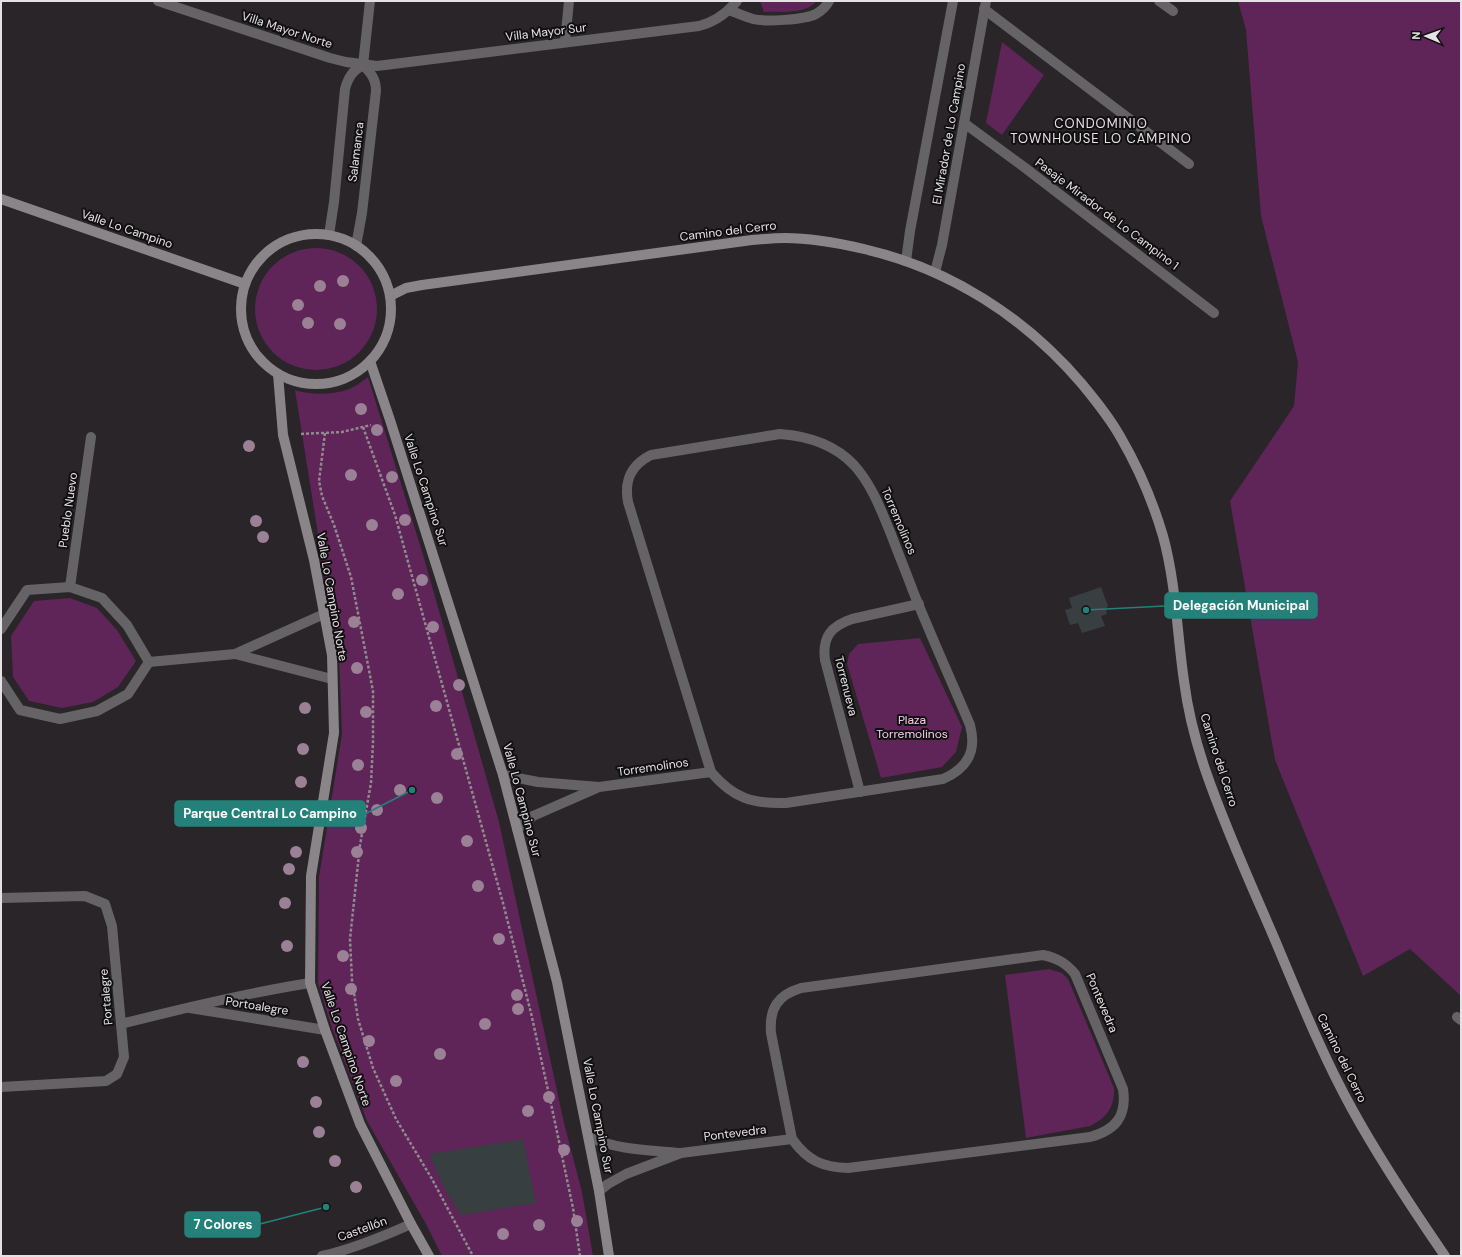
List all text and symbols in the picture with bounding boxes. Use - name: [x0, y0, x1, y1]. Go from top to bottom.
- street label: Villa Mayor Norte: [240, 8, 335, 52]
- north arrow: [1406, 16, 1446, 56]
- street label: Villa Mayor Sur: [505, 19, 588, 45]
- text: N: [1409, 31, 1423, 40]
- street label: El Mirador de Lo Campino: [929, 62, 969, 206]
- district label: CONDOMINIO TOWNHOUSE LO CAMPINO: [1010, 115, 1192, 147]
- street label: Salamanca: [344, 121, 368, 183]
- street label: Pasaje Mirador de Lo Campino 1: [1032, 155, 1182, 273]
- street label: Valle Lo Campino: [79, 206, 175, 252]
- street label: Camino del Cerro: [679, 217, 777, 245]
- street label: Valle Lo Campino Sur: [400, 432, 452, 549]
- street label: Pueblo Nuevo: [55, 471, 81, 549]
- street label: Torremolinos: [878, 485, 920, 557]
- street label: Valle Lo Campino Norte: [313, 531, 351, 663]
- callout: Delegación Municipal: [1165, 593, 1317, 618]
- text: Delegación Municipal: [1173, 597, 1309, 614]
- street label: Torrenueva: [831, 654, 861, 718]
- street label: Camino del Cerro: [1196, 711, 1242, 809]
- park label: Plaza Torremolinos: [876, 712, 948, 742]
- street label: Valle Lo Campino Sur: [499, 741, 545, 859]
- street label: Torremolinos: [616, 754, 690, 780]
- callout: Parque Central Lo Campino: [175, 801, 365, 826]
- text: Parque Central Lo Campino: [183, 805, 357, 822]
- street label: Portalegre: [96, 968, 116, 1026]
- street label: Pontevedra: [1082, 971, 1122, 1035]
- street label: Valle Lo Campino Norte: [317, 980, 375, 1108]
- street label: Portoalegre: [224, 993, 290, 1019]
- street label: Camino del Cerro: [1313, 1011, 1371, 1105]
- street label: Valle Lo Campino Sur: [579, 1057, 617, 1176]
- street label: Pontevedra: [703, 1121, 767, 1145]
- callout: 7 Colores: [185, 1212, 260, 1237]
- street label: Castellón: [335, 1213, 389, 1245]
- text: 7 Colores: [194, 1216, 253, 1233]

